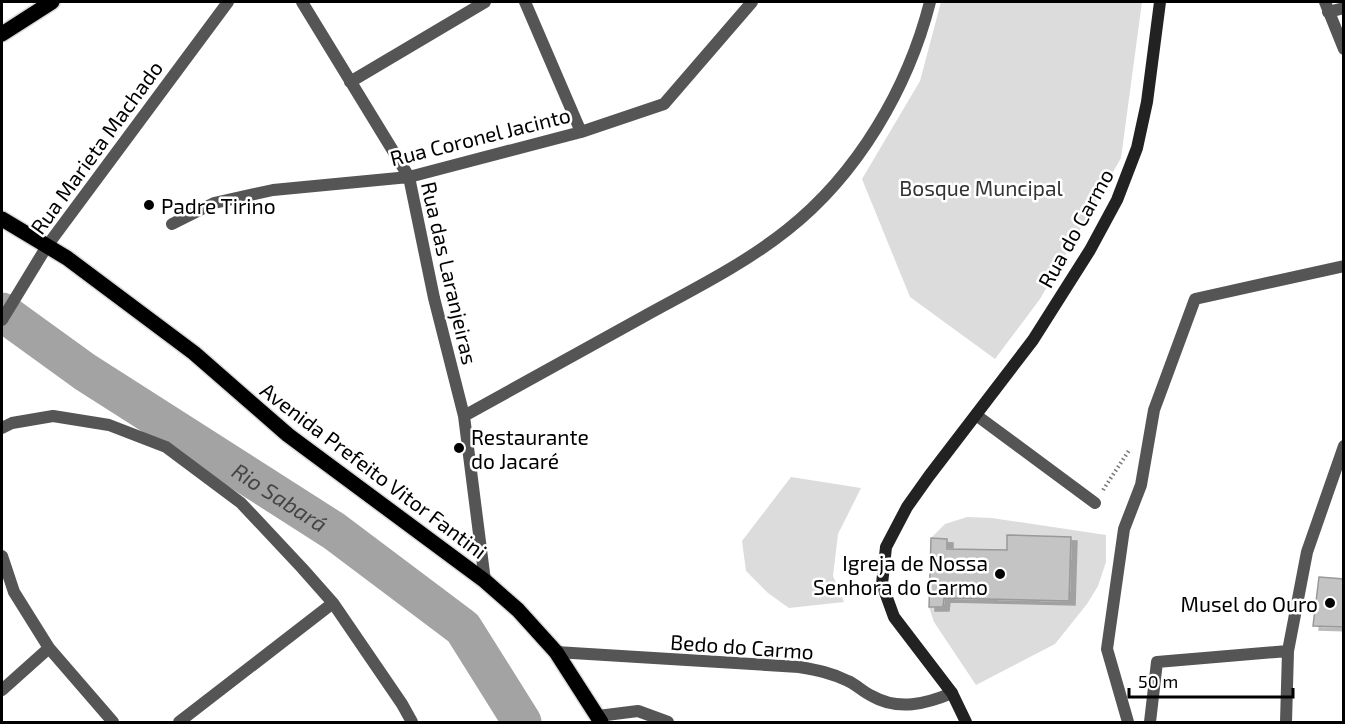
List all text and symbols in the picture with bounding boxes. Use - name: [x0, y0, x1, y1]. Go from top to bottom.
- street label: Rua Marieta Machado: [25, 55, 167, 239]
- street label: Rua Coronel Jacinto: [387, 102, 573, 170]
- street label: Rua do Carmo: [1032, 164, 1118, 292]
- park label: Bosque Muncipal: [899, 175, 1064, 200]
- street label: Rua das Laranjeiras: [416, 179, 483, 367]
- place label: Padre Tirino: [161, 193, 276, 218]
- marker: Padre Tirino: [142, 198, 156, 212]
- street label: Avenida Prefeito Vitor Fantini: [256, 377, 492, 563]
- place label: Restaurante do Jacaré: [471, 424, 589, 473]
- marker: Restaurante do Jacaré: [452, 441, 466, 455]
- water label: Rio Sabará: [228, 457, 333, 537]
- place label: Igreja de Nossa Senhora do Carmo: [813, 550, 988, 599]
- marker: Igreja de Nossa Senhora do Carmo: [993, 567, 1007, 581]
- place label: Musel do Ouro: [1181, 591, 1318, 616]
- marker: Musel do Ouro: [1323, 596, 1337, 610]
- street label: Bedo do Carmo: [669, 629, 815, 663]
- scale bar: [1129, 661, 1292, 699]
- text: 50 m: [1138, 670, 1178, 692]

